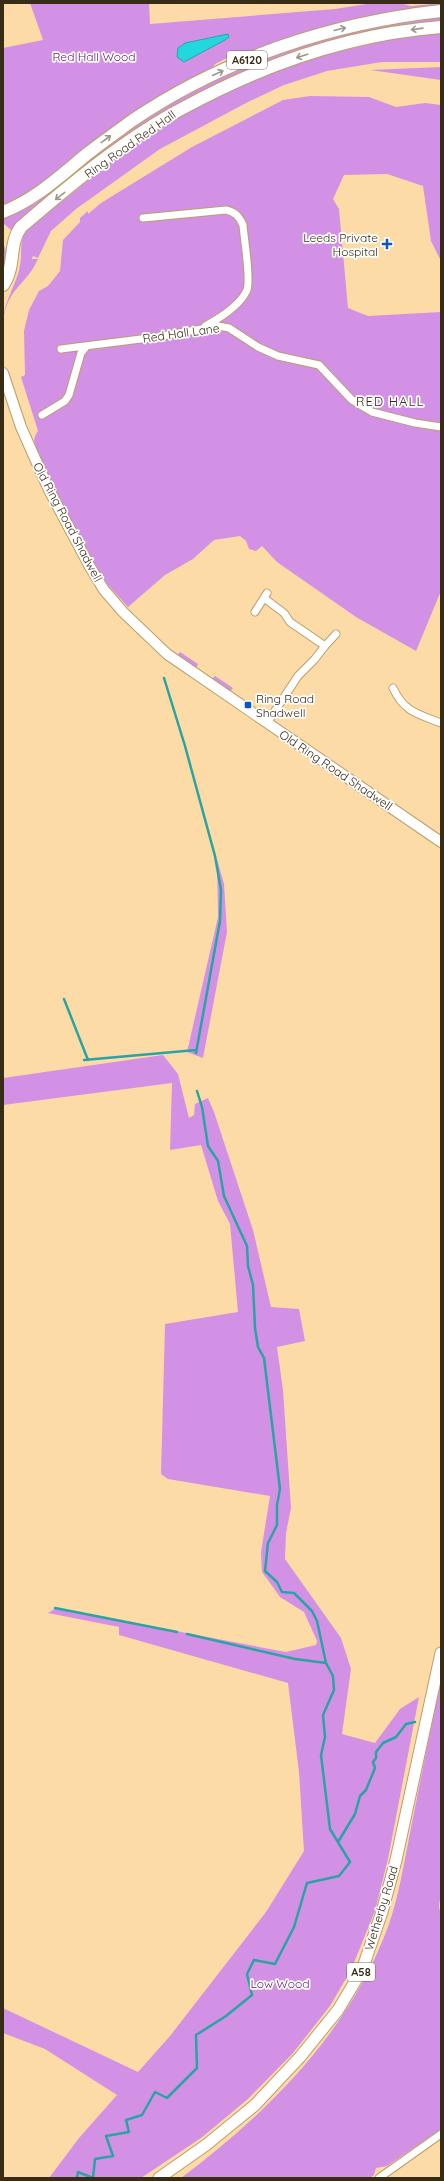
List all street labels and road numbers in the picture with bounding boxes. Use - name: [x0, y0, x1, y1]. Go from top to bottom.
- road number: A6120: [227, 51, 267, 69]
- street label: Ring Road Red Hall: [81, 107, 179, 181]
- street label: Red Hall Lane: [142, 320, 221, 346]
- street label: Old Ring Road Shadwell: [30, 460, 106, 584]
- street label: Old Ring Road Shadwell: [277, 727, 395, 813]
- street label: Wetherby Road: [361, 1864, 401, 1952]
- road number: A58: [347, 1963, 375, 1981]

